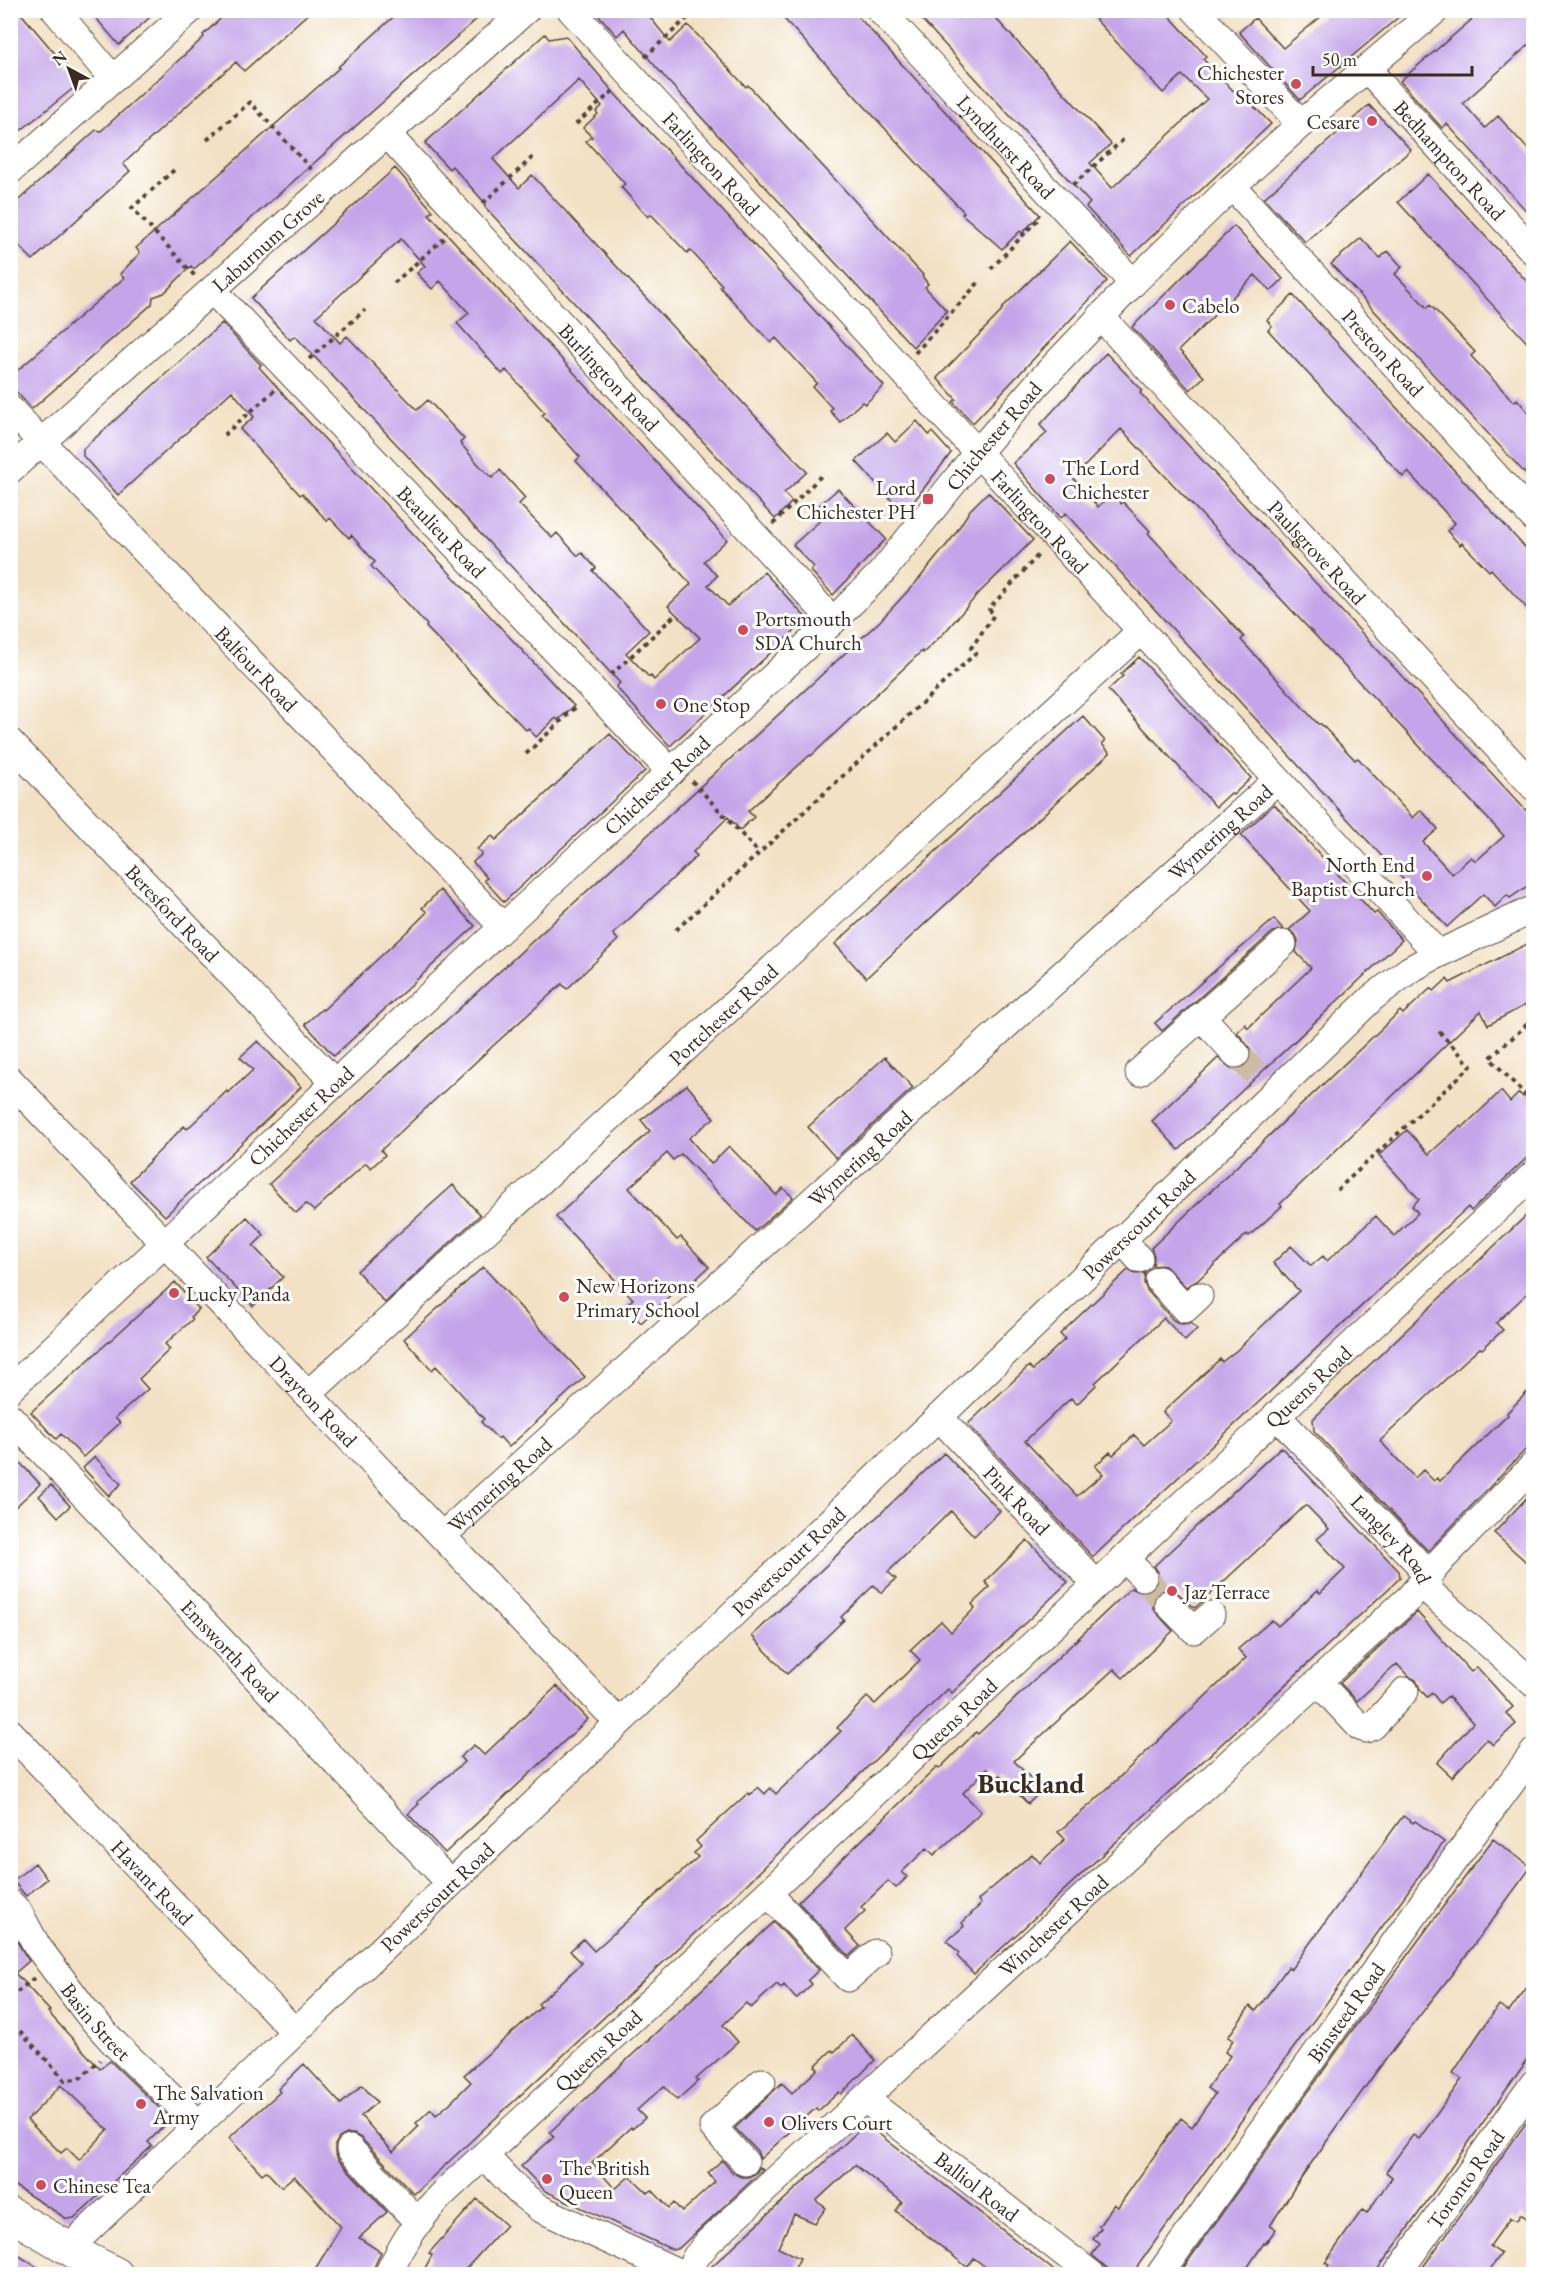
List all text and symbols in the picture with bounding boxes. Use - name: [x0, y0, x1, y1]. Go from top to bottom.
- north arrow: [39, 39, 99, 99]
- scale bar: [1313, 39, 1472, 77]
- text: N: [48, 46, 71, 70]
- text: 50 m: [1322, 48, 1357, 71]
- place label: Chichester Stores: [1197, 59, 1284, 110]
- marker: Chichester Stores: [1289, 77, 1303, 91]
- street label: Lyndhurst Road: [951, 89, 1062, 205]
- street label: Bedhampton Road: [1388, 94, 1512, 226]
- street label: Farlington Road: [657, 105, 767, 221]
- place label: Cesare: [1307, 108, 1360, 135]
- marker: Cesare: [1365, 114, 1379, 128]
- street label: Laburnum Grove: [206, 183, 329, 298]
- place label: Cabelo: [1182, 292, 1240, 319]
- marker: Cabelo: [1163, 298, 1177, 312]
- street label: Preston Road: [1336, 303, 1431, 402]
- street label: Burlington Road: [553, 317, 666, 437]
- street label: Chichester Road: [939, 375, 1047, 496]
- place label: The Lord Chichester: [1062, 454, 1149, 505]
- street label: Farlington Road: [986, 463, 1095, 579]
- marker: The Lord Chichester: [1043, 472, 1057, 486]
- place label: Lord Chichester PH: [796, 474, 916, 525]
- street label: Beaulieu Road: [392, 480, 493, 584]
- marker: Lord Chichester PH: [921, 492, 935, 506]
- street label: Paulsgrove Road: [1262, 494, 1373, 610]
- place label: Portsmouth SDA Church: [755, 605, 862, 656]
- street label: Balfour Road: [210, 620, 304, 717]
- marker: Portsmouth SDA Church: [736, 623, 750, 637]
- place label: One Stop: [673, 691, 750, 718]
- marker: One Stop: [654, 697, 668, 711]
- street label: Chichester Road: [598, 729, 716, 841]
- street label: Wymering Road: [1162, 777, 1278, 886]
- place label: North End Baptist Church: [1291, 851, 1415, 902]
- street label: Beresford Road: [120, 858, 226, 968]
- marker: North End Baptist Church: [1420, 869, 1434, 883]
- street label: Portchester Road: [663, 957, 784, 1071]
- street label: Chichester Road: [242, 1059, 359, 1172]
- street label: Wymering Road: [802, 1103, 918, 1212]
- street label: Powerscourt Road: [1076, 1163, 1201, 1285]
- place label: New Horizons Primary School: [576, 1272, 700, 1323]
- place label: Lucky Panda: [186, 1280, 291, 1307]
- marker: Lucky Panda: [167, 1286, 181, 1300]
- marker: New Horizons Primary School: [557, 1290, 571, 1304]
- street label: Queens Road: [1259, 1339, 1357, 1434]
- street label: Drayton Road: [264, 1349, 364, 1453]
- street label: Wymering Road: [442, 1430, 557, 1538]
- street label: Pink Road: [978, 1460, 1057, 1541]
- street label: Langley Road: [1345, 1488, 1439, 1588]
- street label: Powerscourt Road: [725, 1500, 851, 1622]
- place label: Jaz Terrace: [1182, 1578, 1270, 1605]
- marker: Jaz Terrace: [1165, 1584, 1179, 1598]
- street label: Emsworth Road: [175, 1593, 286, 1708]
- street label: Queens Road: [904, 1671, 1003, 1767]
- district label: Buckland: [977, 1766, 1085, 1801]
- street label: Havant Road: [106, 1834, 200, 1931]
- street label: Powerscourt Road: [374, 1836, 500, 1958]
- street label: Winchester Road: [993, 1868, 1114, 1982]
- street label: Binsteed Road: [1301, 1956, 1391, 2068]
- street label: Basin Street: [55, 1977, 137, 2066]
- street label: Queens Road: [549, 2003, 647, 2098]
- place label: The Salvation Army: [152, 2079, 264, 2130]
- marker: The Salvation Army: [134, 2097, 148, 2111]
- place label: Olivers Court: [781, 2109, 892, 2136]
- marker: Olivers Court: [762, 2115, 776, 2129]
- street label: Toronto Road: [1420, 2124, 1510, 2234]
- street label: Balliol Road: [930, 2145, 1025, 2227]
- place label: The British Queen: [559, 2154, 650, 2206]
- place label: Chinese Tea: [53, 2172, 151, 2199]
- marker: The British Queen: [540, 2172, 554, 2186]
- marker: Chinese Tea: [34, 2178, 48, 2192]

